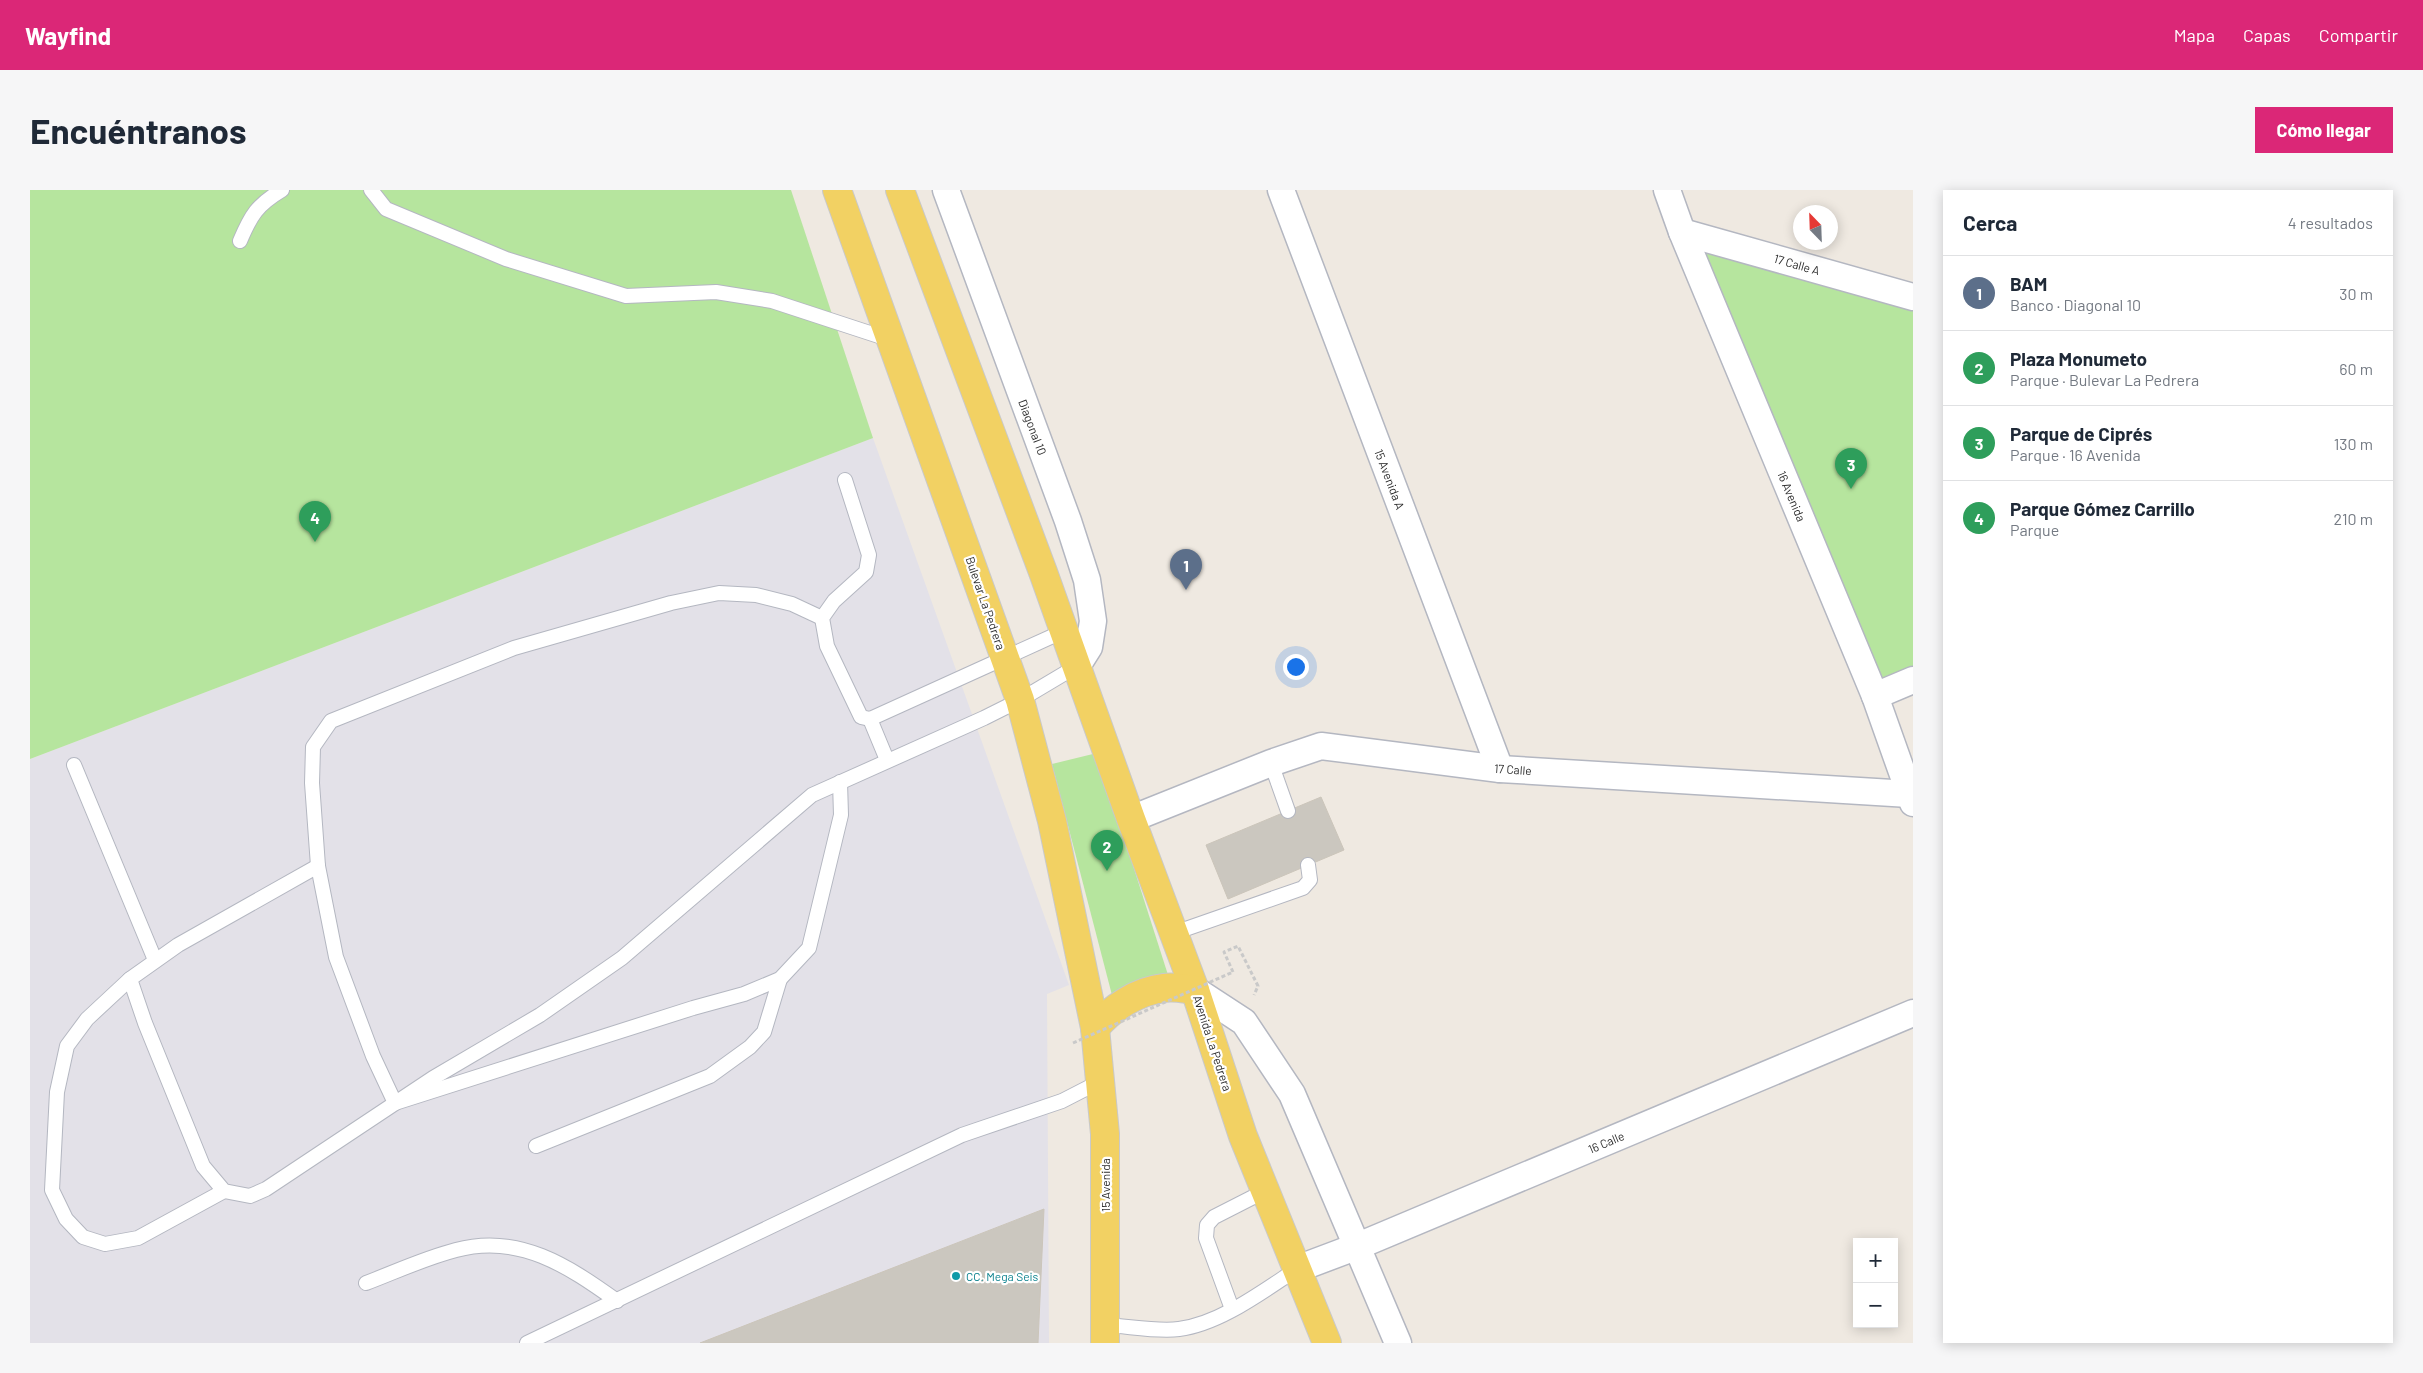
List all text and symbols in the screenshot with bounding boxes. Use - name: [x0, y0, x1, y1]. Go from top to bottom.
- text: Wayfind: [25, 21, 111, 50]
- text: Mapa: [2174, 24, 2215, 46]
- text: Capas: [2243, 24, 2291, 46]
- text: Compartir: [2319, 24, 2398, 46]
- button: Cómo llegar: [2255, 107, 2393, 153]
- text: Encuéntranos: [30, 109, 247, 151]
- north arrow: [1793, 205, 1838, 250]
- text: Cerca: [1963, 210, 2017, 235]
- text: 4 resultados: [2288, 213, 2373, 232]
- street label: 17 Calle A: [1772, 251, 1822, 277]
- text: BAM: [2010, 272, 2047, 295]
- text: 1: [1976, 284, 1982, 303]
- text: 30 m: [2339, 284, 2373, 303]
- text: Banco · Diagonal 10: [2010, 295, 2141, 314]
- text: Plaza Monumeto: [2010, 347, 2147, 370]
- text: 2: [1975, 359, 1983, 378]
- text: 60 m: [2339, 359, 2373, 378]
- text: Parque · Bulevar La Pedrera: [2010, 370, 2199, 389]
- street label: Diagonal 10: [1016, 397, 1050, 457]
- text: Parque de Ciprés: [2010, 422, 2152, 445]
- text: 3: [1975, 434, 1983, 453]
- text: 130 m: [2334, 434, 2373, 453]
- text: Parque · 16 Avenida: [2010, 445, 2141, 464]
- street label: 15 Avenida A: [1372, 447, 1408, 511]
- pin: 3: [1835, 448, 1867, 489]
- street label: 16 Avenida: [1775, 468, 1809, 524]
- text: Parque Gómez Carrillo: [2010, 497, 2195, 520]
- pin: 4: [299, 501, 331, 542]
- text: 4: [1974, 509, 1984, 528]
- text: 210 m: [2334, 509, 2373, 528]
- text: Parque: [2010, 520, 2059, 539]
- pin: 1: [1170, 549, 1202, 590]
- street label: Bulevar La Pedrera: [963, 555, 1009, 651]
- your location: [1283, 654, 1309, 680]
- street label: 17 Calle: [1494, 761, 1532, 777]
- pin: 2: [1091, 830, 1123, 871]
- street label: Avenida La Pedrera: [1191, 993, 1235, 1093]
- street label: 16 Calle: [1586, 1128, 1626, 1156]
- street label: 15 Avenida: [1098, 1158, 1112, 1212]
- map controls: [1853, 1238, 1898, 1328]
- button: +: [1853, 1238, 1898, 1283]
- place label: CC. Mega Seis: [966, 1269, 1039, 1283]
- marker: CC. Mega Seis: [950, 1270, 962, 1282]
- button: −: [1853, 1283, 1898, 1328]

